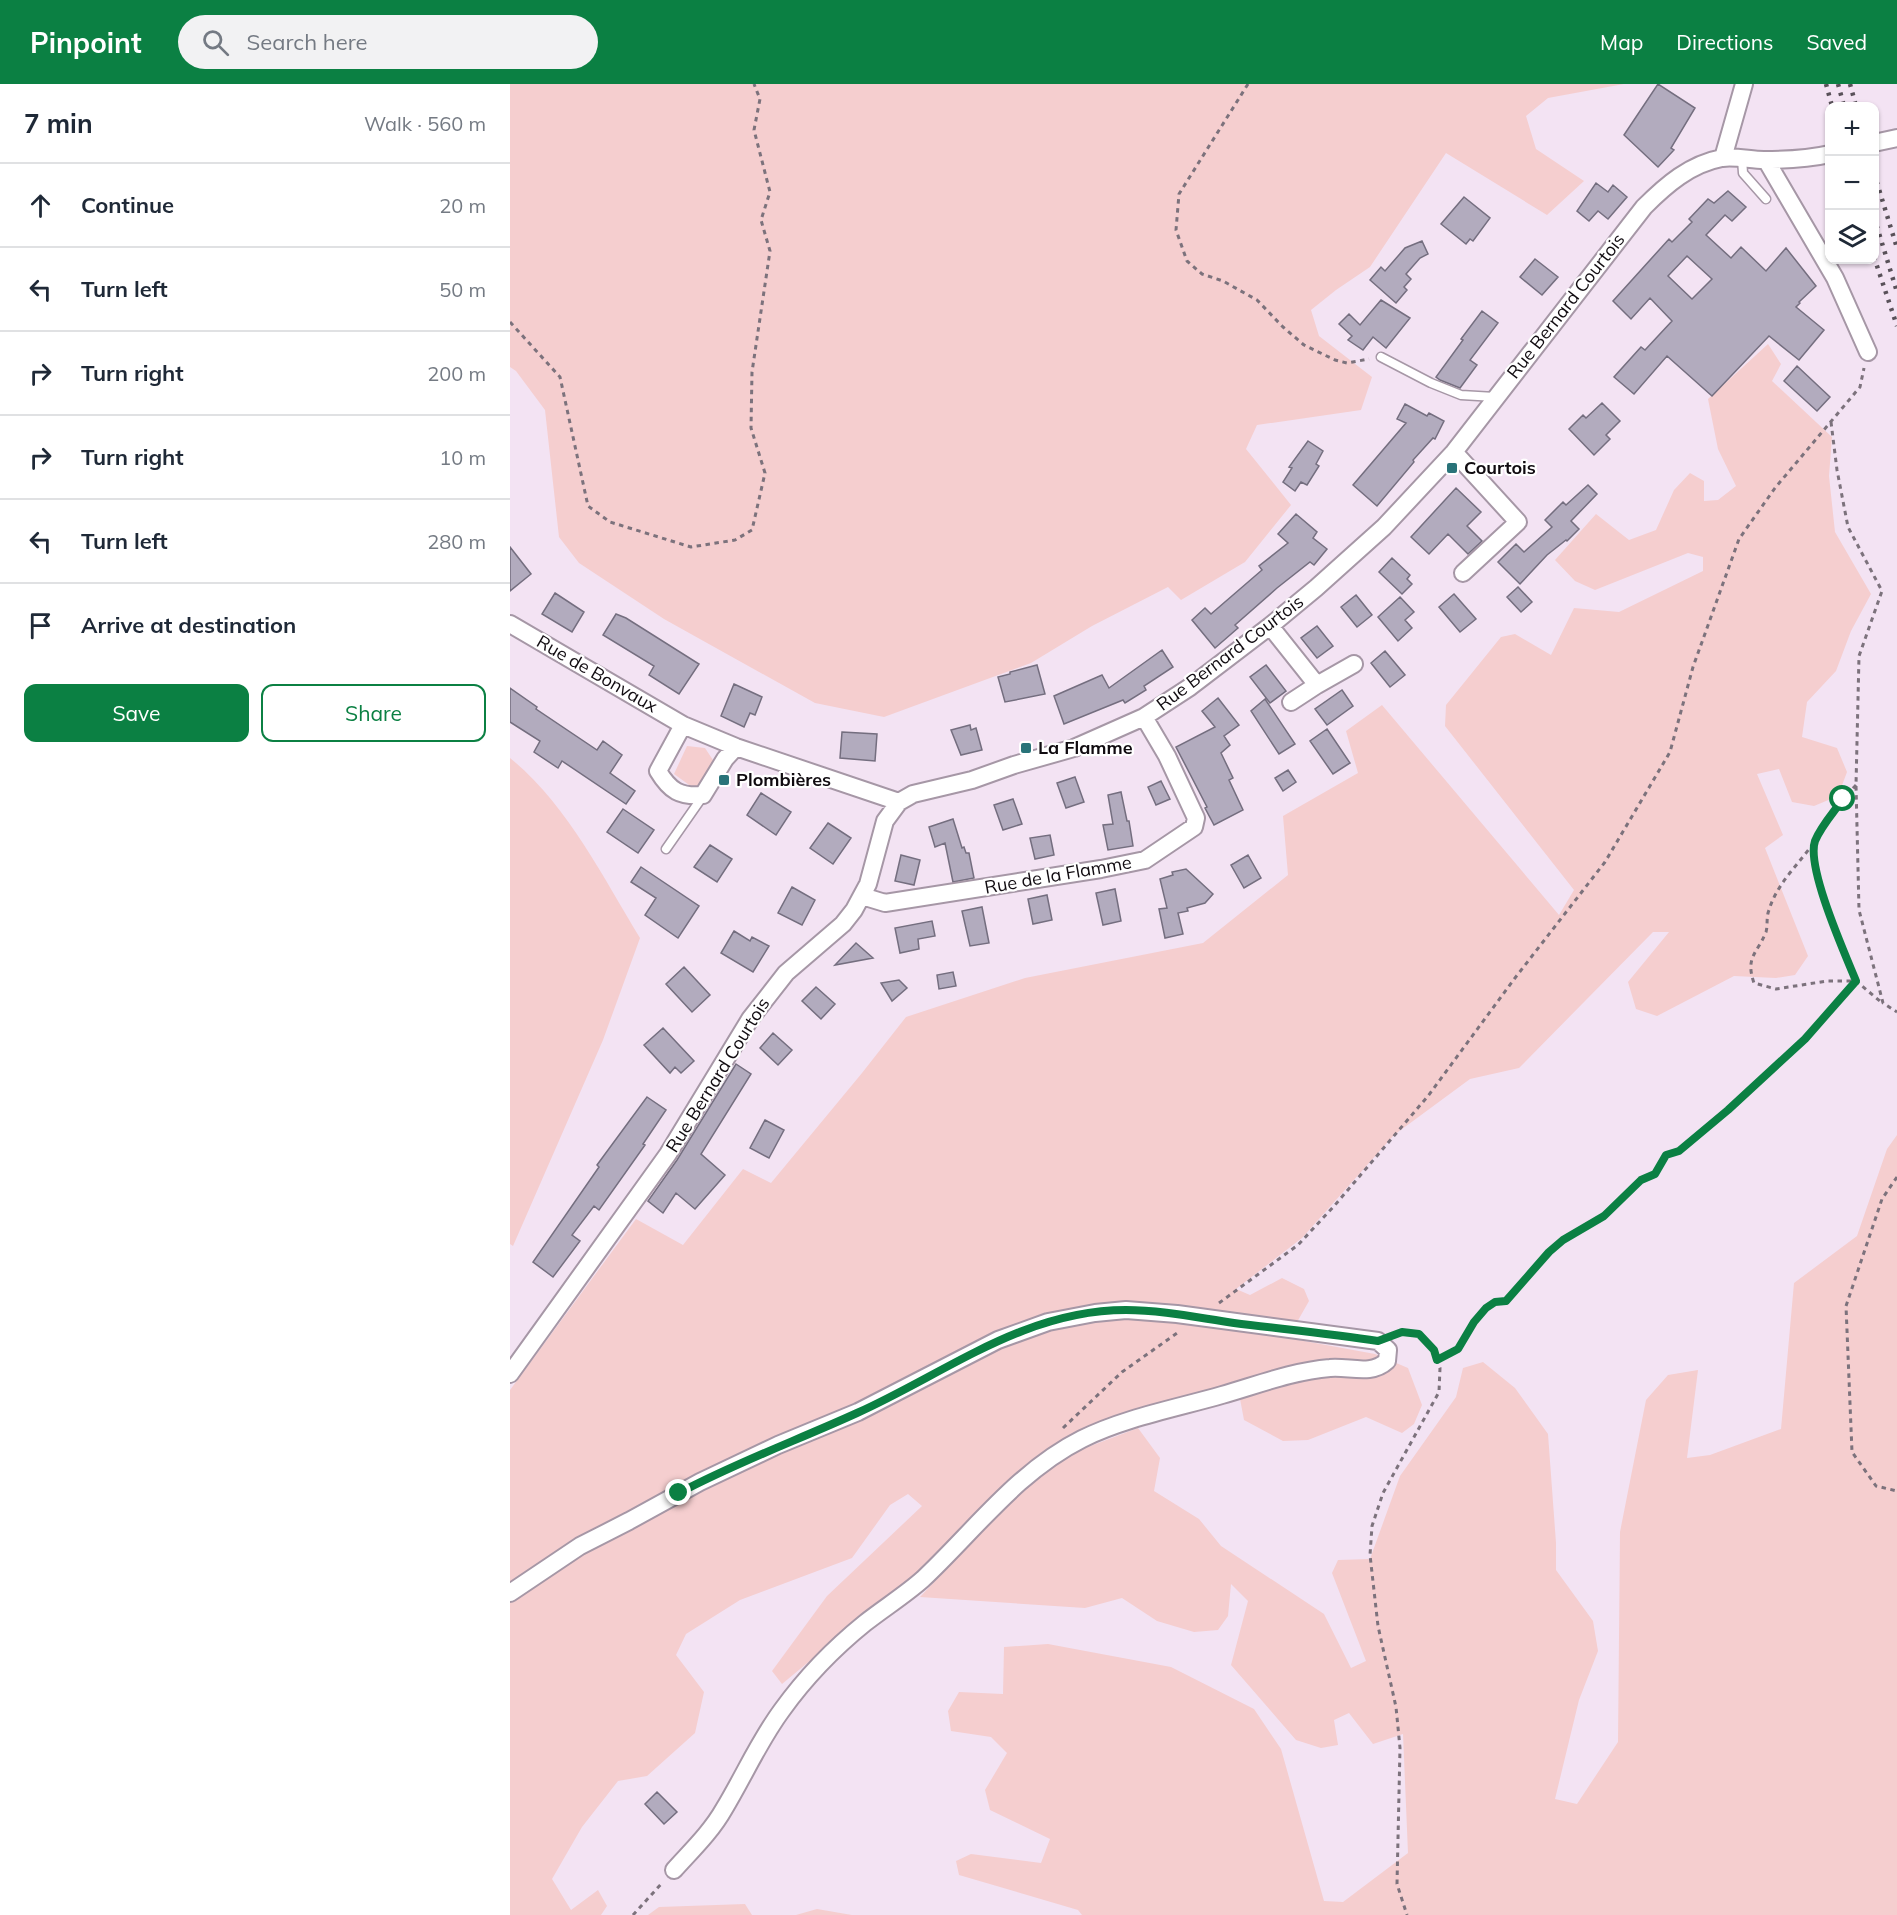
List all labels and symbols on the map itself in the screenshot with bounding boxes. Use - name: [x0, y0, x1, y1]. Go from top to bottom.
- street label: Rue Bernard Courtois: [1502, 228, 1630, 383]
- place label: Courtois: [1464, 456, 1536, 479]
- marker: Courtois: [1445, 461, 1459, 475]
- street label: Rue Bernard Courtois: [1152, 590, 1308, 715]
- street label: Rue de Bonvaux: [533, 630, 662, 718]
- place label: La Flamme: [1038, 736, 1133, 759]
- marker: La Flamme: [1019, 741, 1033, 755]
- place label: Plombières: [736, 768, 831, 791]
- marker: Plombières: [717, 773, 731, 787]
- route start: [1829, 785, 1855, 811]
- street label: Rue de la Flamme: [983, 850, 1133, 899]
- street label: Rue Bernard Courtois: [661, 993, 775, 1156]
- route end: [665, 1479, 691, 1505]

